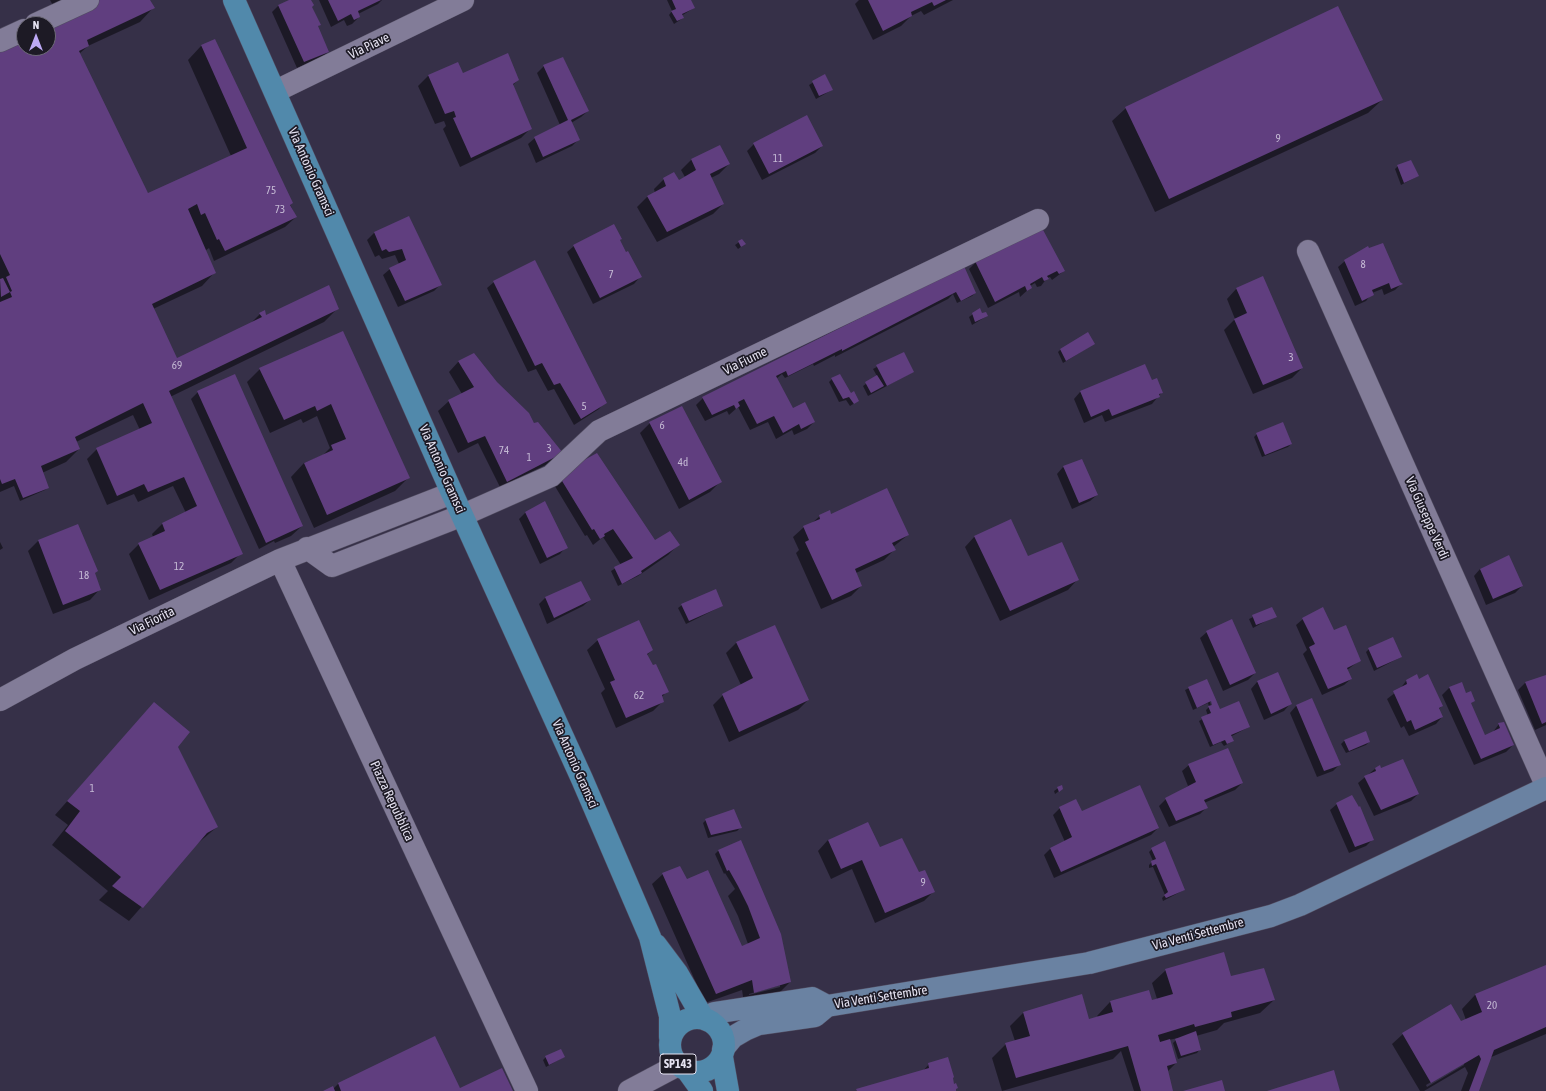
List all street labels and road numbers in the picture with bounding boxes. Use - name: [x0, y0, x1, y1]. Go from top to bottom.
- street label: Via Piave: [346, 29, 392, 63]
- street label: Via Antonio Gramsci: [285, 125, 337, 219]
- street label: Via Fiume: [720, 344, 770, 378]
- street label: Via Antonio Gramsci: [416, 422, 468, 516]
- street label: Via Giuseppe Verdi: [1402, 474, 1452, 562]
- street label: Via Fiorita: [127, 603, 177, 639]
- street label: Via Antonio Gramsci: [549, 717, 601, 811]
- street label: Piazza Repubblica: [367, 758, 417, 844]
- street label: Via Venti Settembre: [1151, 914, 1245, 954]
- street label: Via Venti Settembre: [833, 982, 929, 1012]
- road number: SP143: [660, 1054, 696, 1074]

